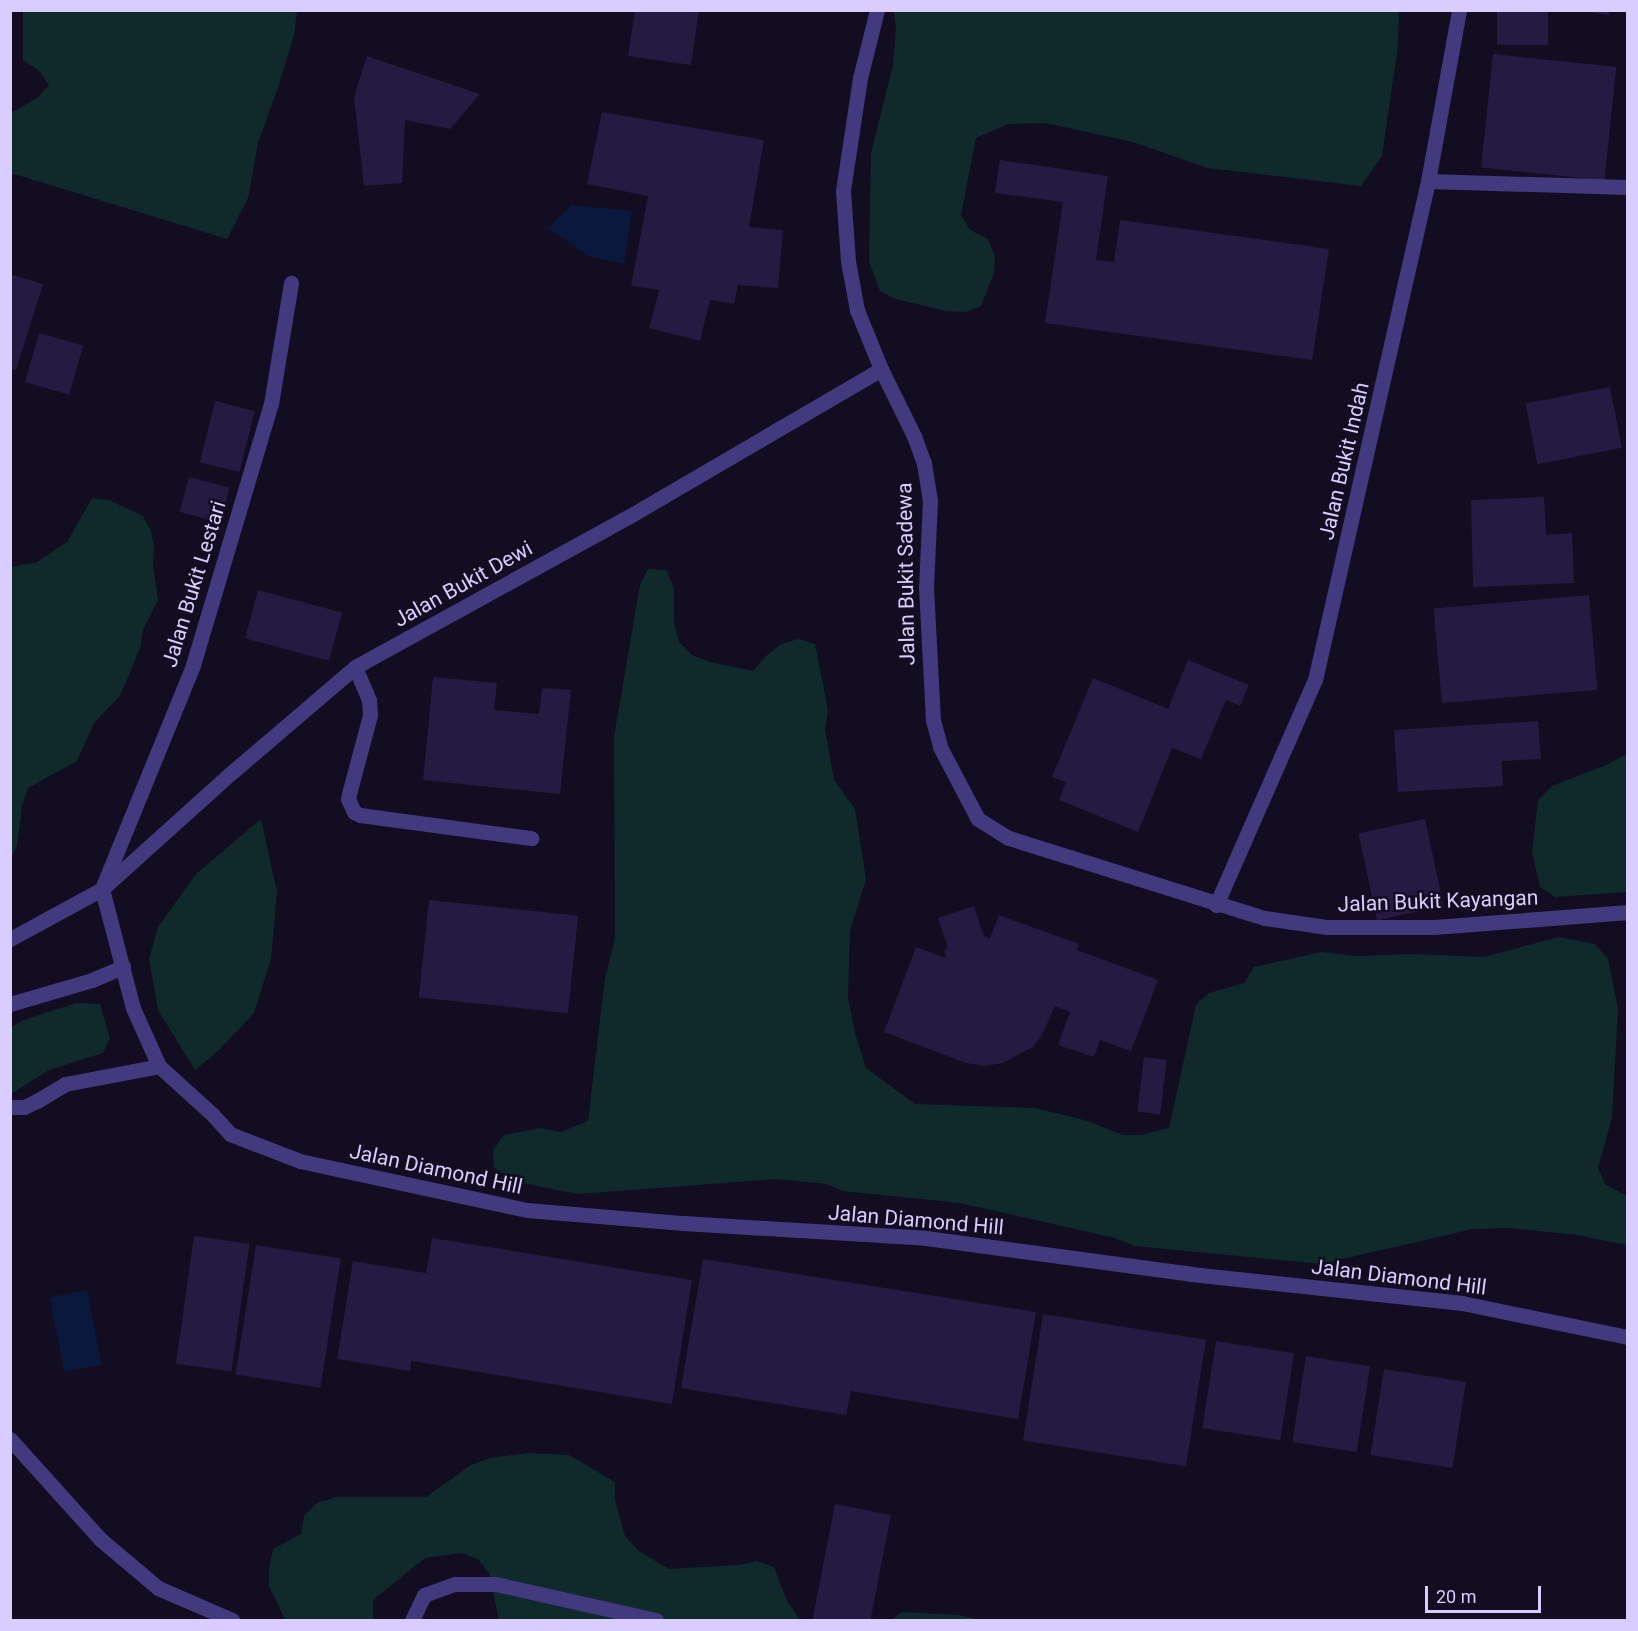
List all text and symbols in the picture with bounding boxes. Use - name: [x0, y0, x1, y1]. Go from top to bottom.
- street label: Jalan Bukit Indah: [1314, 380, 1374, 542]
- street label: Jalan Bukit Sadewa: [892, 482, 920, 666]
- street label: Jalan Bukit Lestari: [157, 498, 231, 670]
- street label: Jalan Bukit Dewi: [389, 535, 537, 633]
- street label: Jalan Bukit Kayangan: [1337, 885, 1539, 917]
- street label: Jalan Diamond Hill: [347, 1138, 525, 1200]
- street label: Jalan Diamond Hill: [827, 1200, 1005, 1240]
- street label: Jalan Diamond Hill: [1310, 1254, 1488, 1300]
- scale bar: [1428, 1574, 1544, 1612]
- text: 20 m: [1436, 1586, 1476, 1607]

